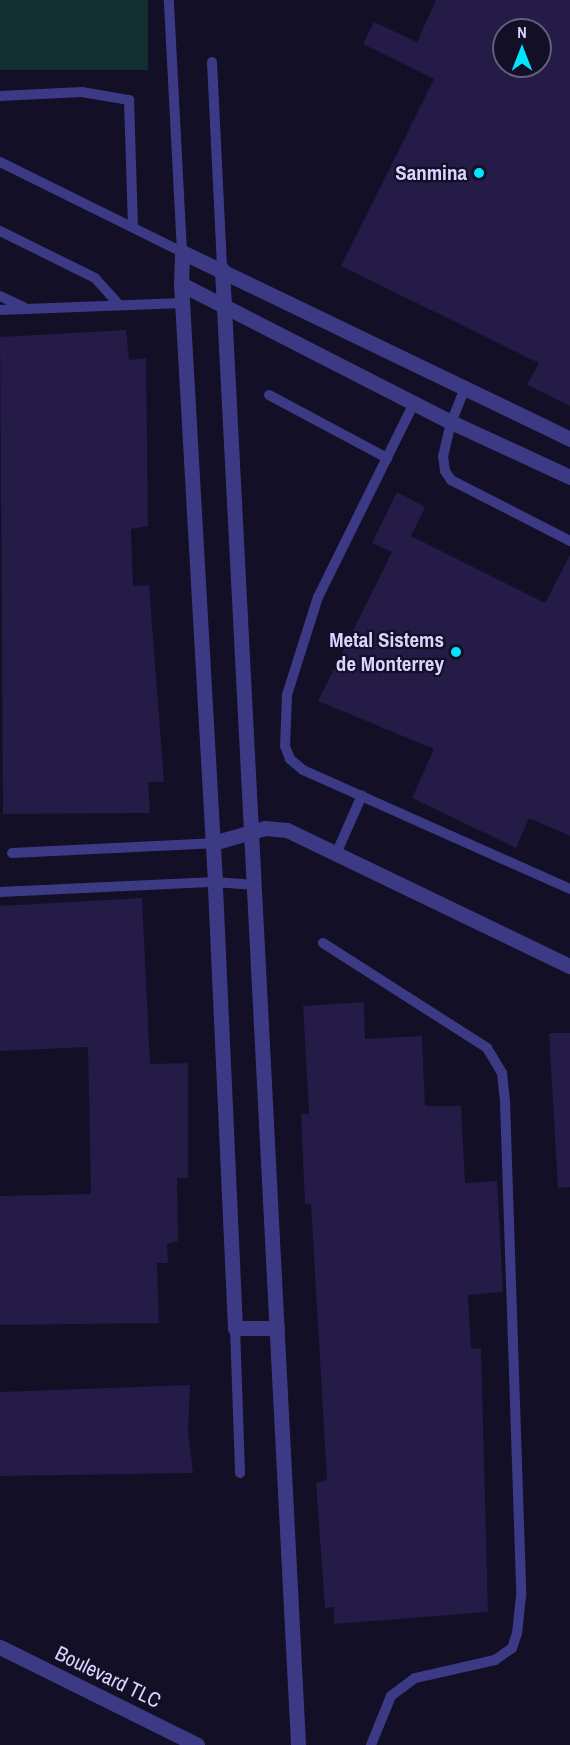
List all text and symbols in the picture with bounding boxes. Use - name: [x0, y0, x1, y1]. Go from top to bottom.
- north arrow: [492, 18, 552, 78]
- text: N: [517, 21, 527, 43]
- place label: Sanmina: [395, 160, 467, 186]
- marker: Sanmina: [472, 166, 486, 180]
- place label: Metal Sistems de Monterrey: [329, 627, 444, 677]
- marker: Metal Sistems de Monterrey: [449, 645, 463, 659]
- street label: Boulevard TLC: [51, 1641, 165, 1713]

